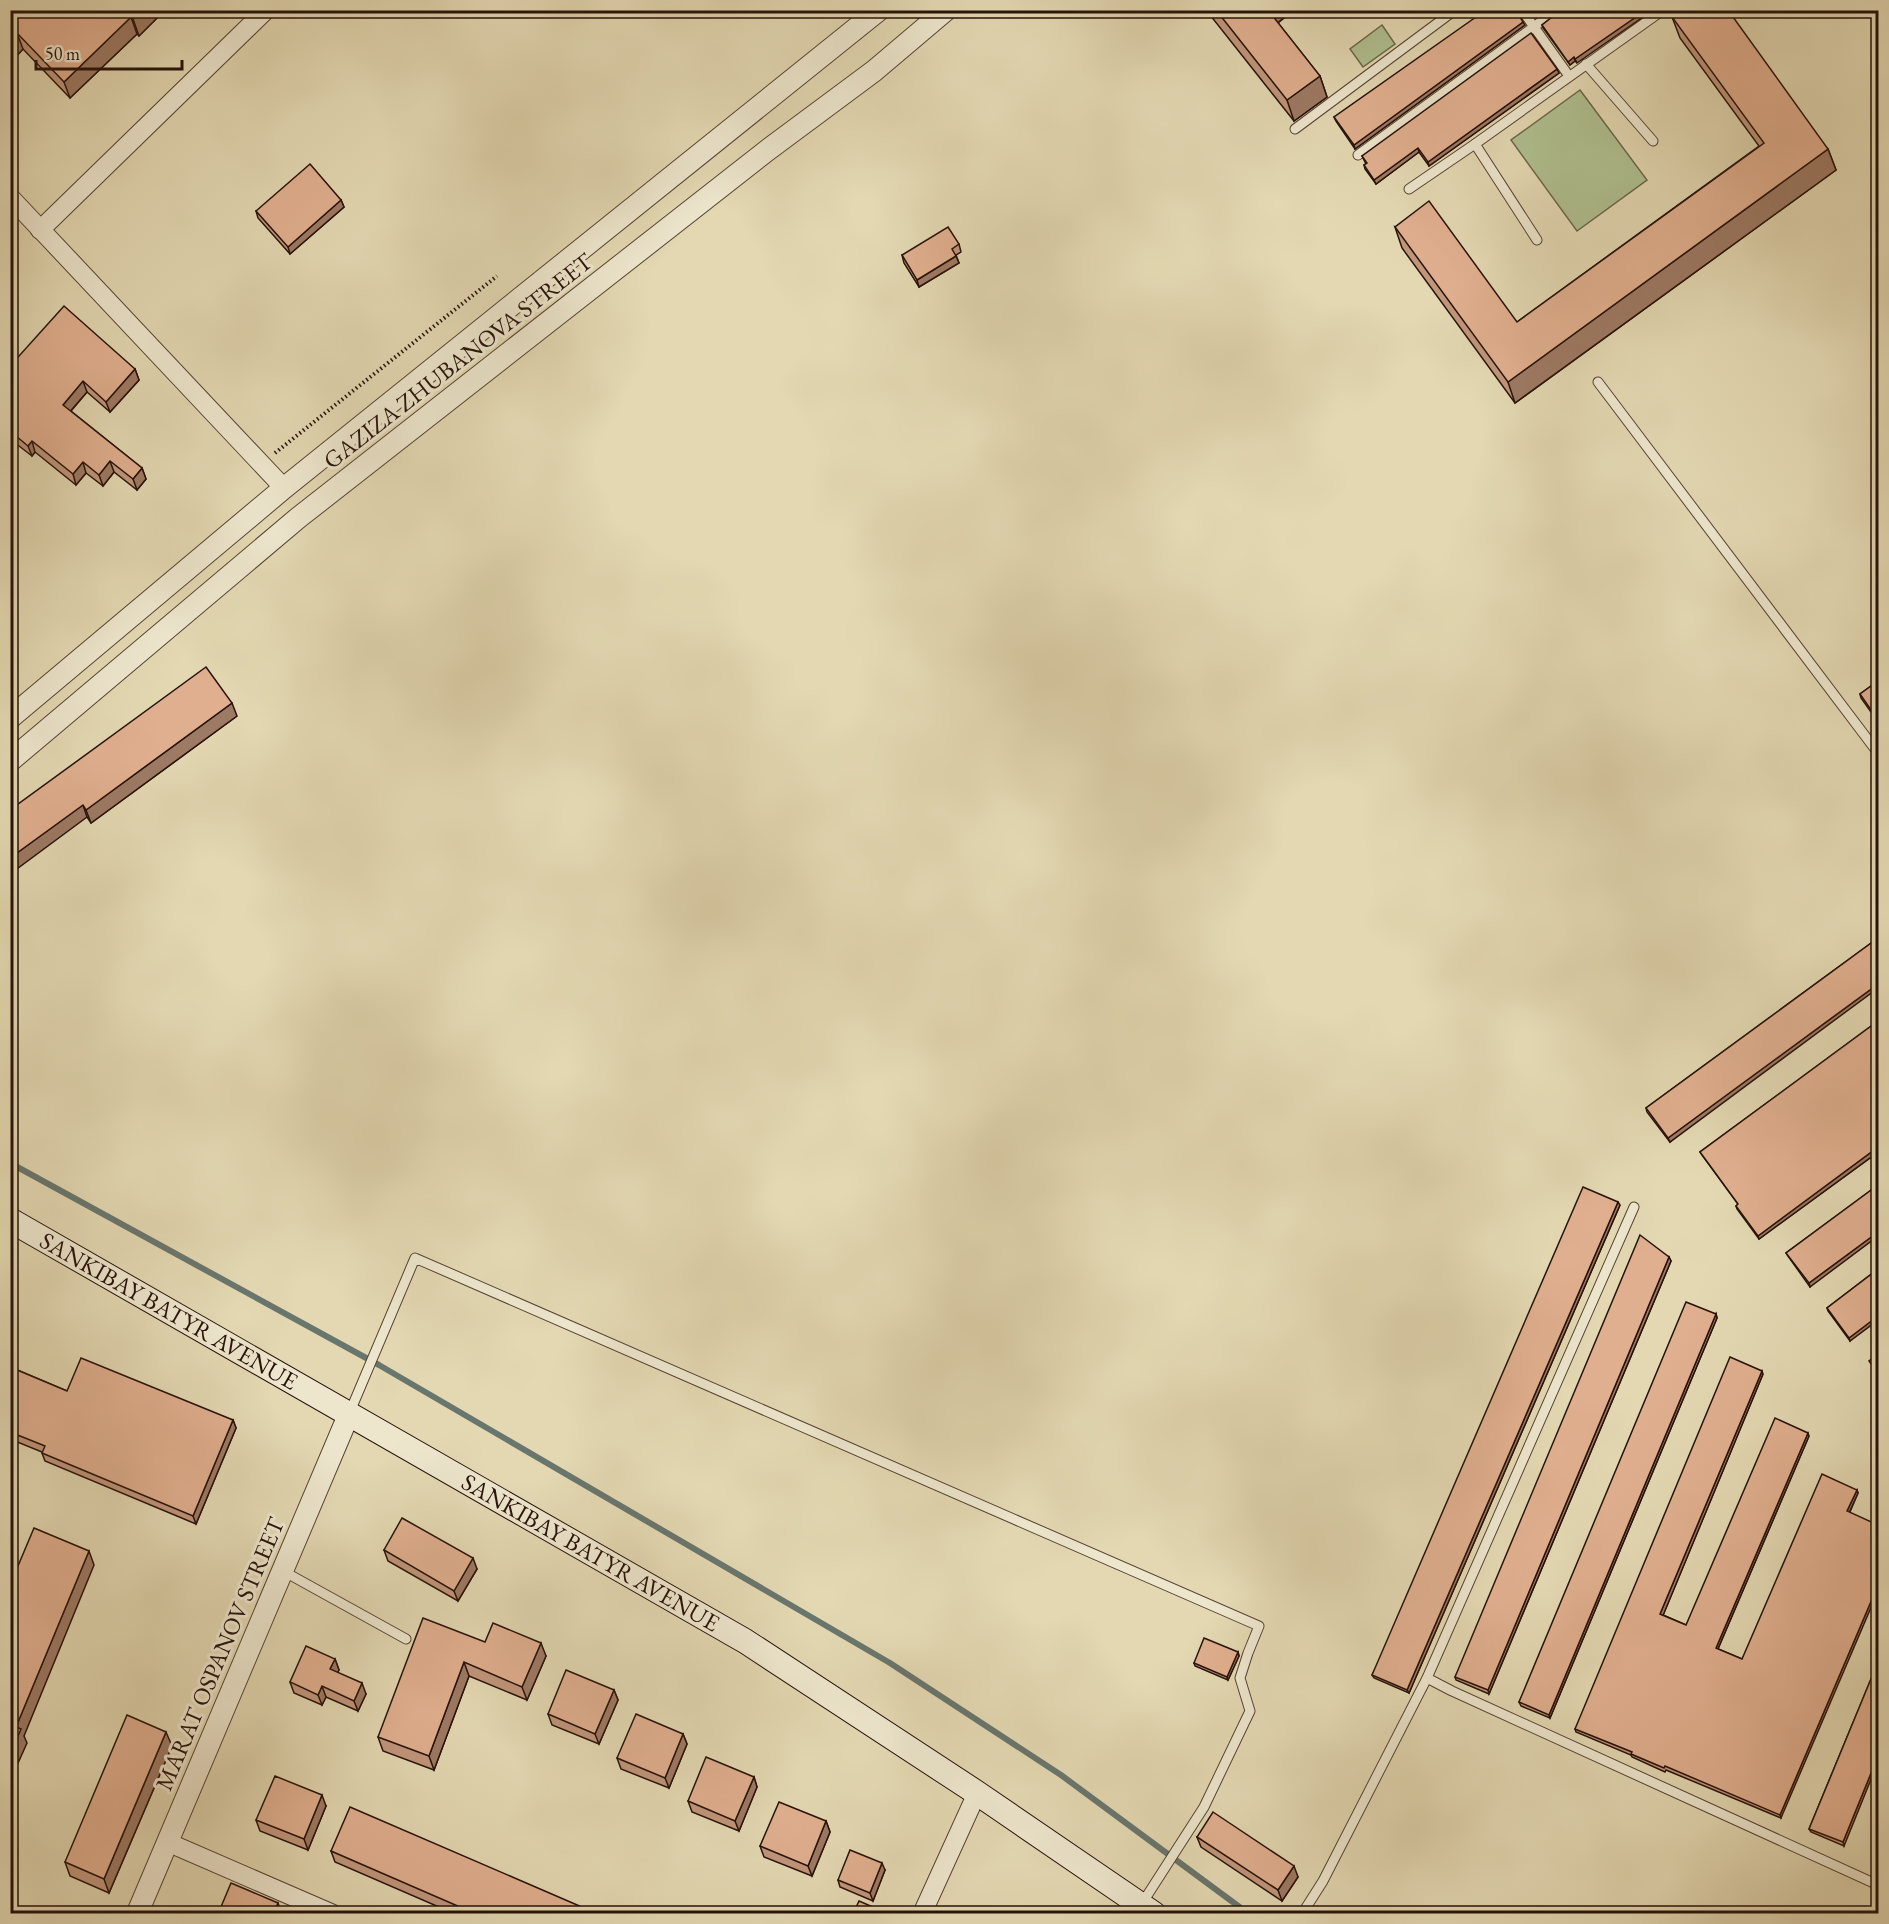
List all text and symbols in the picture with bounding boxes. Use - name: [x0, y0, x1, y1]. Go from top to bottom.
- scale bar: [36, 33, 182, 71]
- text: 50 m: [45, 42, 80, 65]
- street label: GAZIZA ZHUBANOVA STREET: [317, 245, 599, 475]
- street label: SANKIBAY BATYR AVENUE: [34, 1224, 304, 1397]
- street label: SANKIBAY BATYR AVENUE: [456, 1466, 725, 1638]
- street label: MARAT OSPANOV STREET: [148, 1512, 292, 1795]

